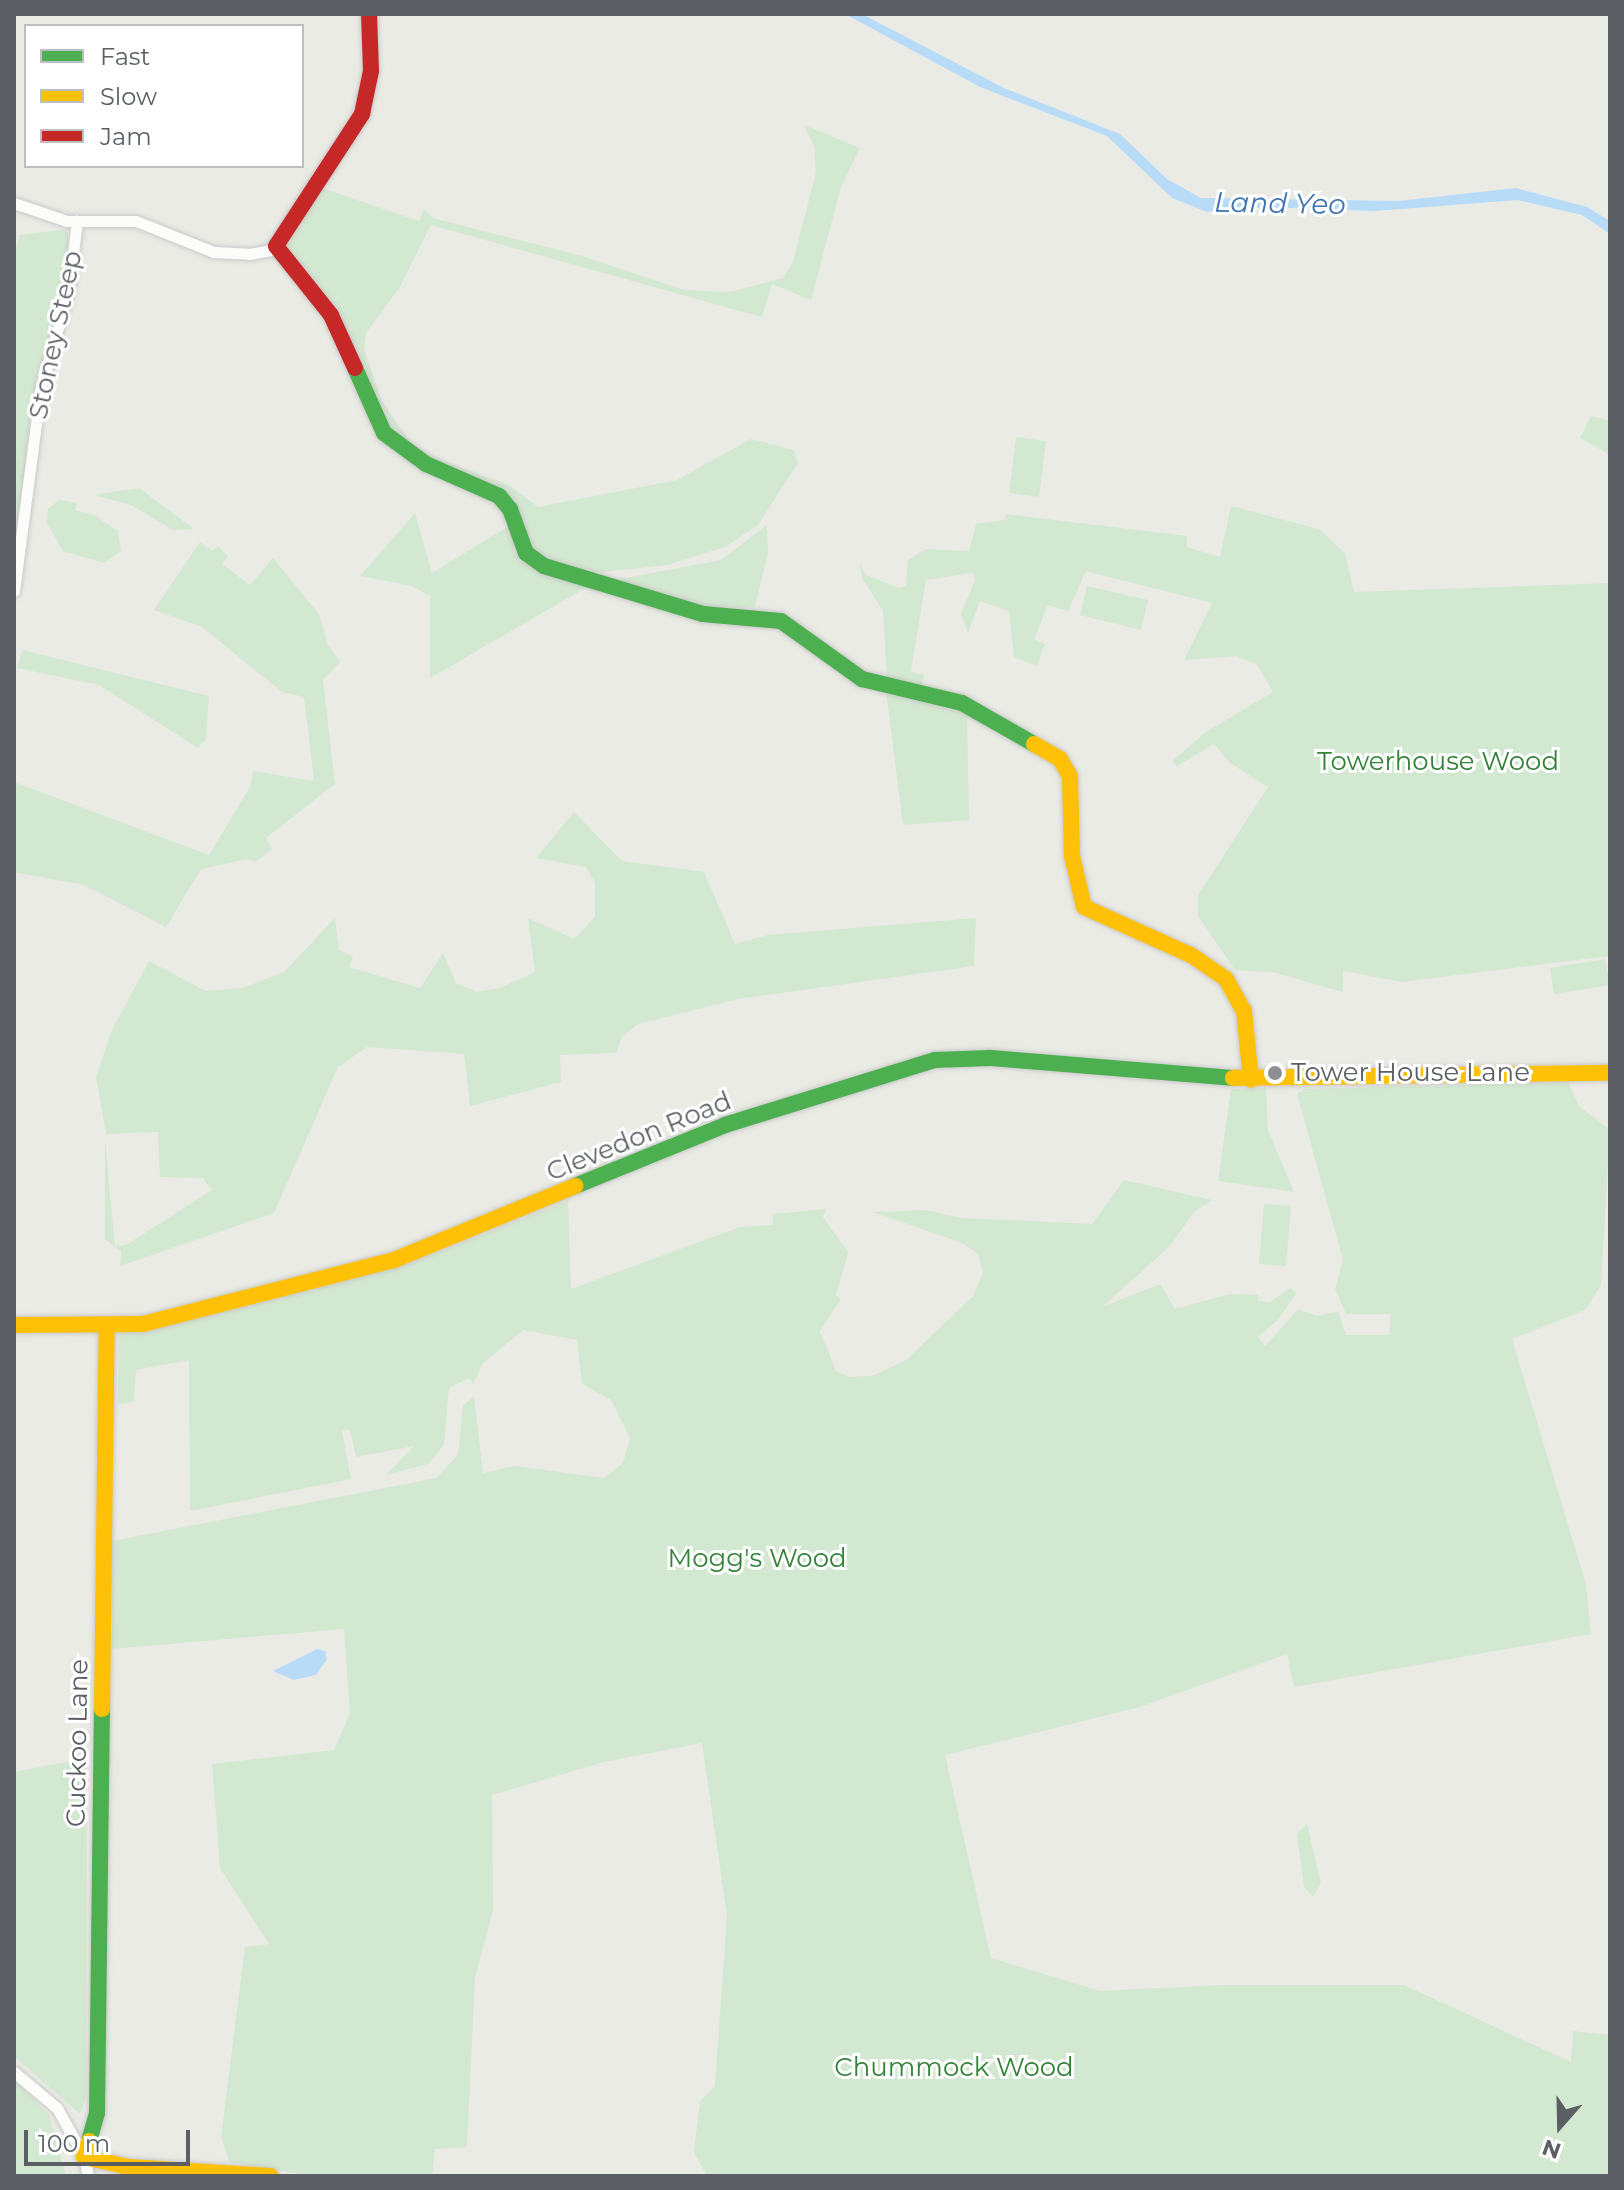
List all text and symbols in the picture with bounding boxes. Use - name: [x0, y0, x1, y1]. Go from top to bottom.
- legend: [24, 24, 304, 168]
- text: Fast: [100, 42, 150, 71]
- text: Slow: [100, 82, 157, 111]
- text: Jam: [100, 122, 152, 151]
- water label: Land Yeo: [1214, 185, 1346, 221]
- street label: Stoney Steep: [23, 248, 89, 422]
- park label: Towerhouse Wood: [1317, 746, 1559, 778]
- place label: Tower House Lane: [1291, 1057, 1530, 1089]
- marker: Tower House Lane: [1266, 1064, 1284, 1082]
- street label: Clevedon Road: [542, 1086, 736, 1188]
- park label: Mogg's Wood: [667, 1543, 847, 1575]
- street label: Cuckoo Lane: [61, 1659, 95, 1827]
- park label: Chummock Wood: [834, 2052, 1074, 2084]
- north arrow: [1520, 2086, 1600, 2166]
- scale bar: [28, 2114, 194, 2164]
- text: 100 m: [38, 2129, 110, 2158]
- text: N: [1539, 2133, 1565, 2165]

